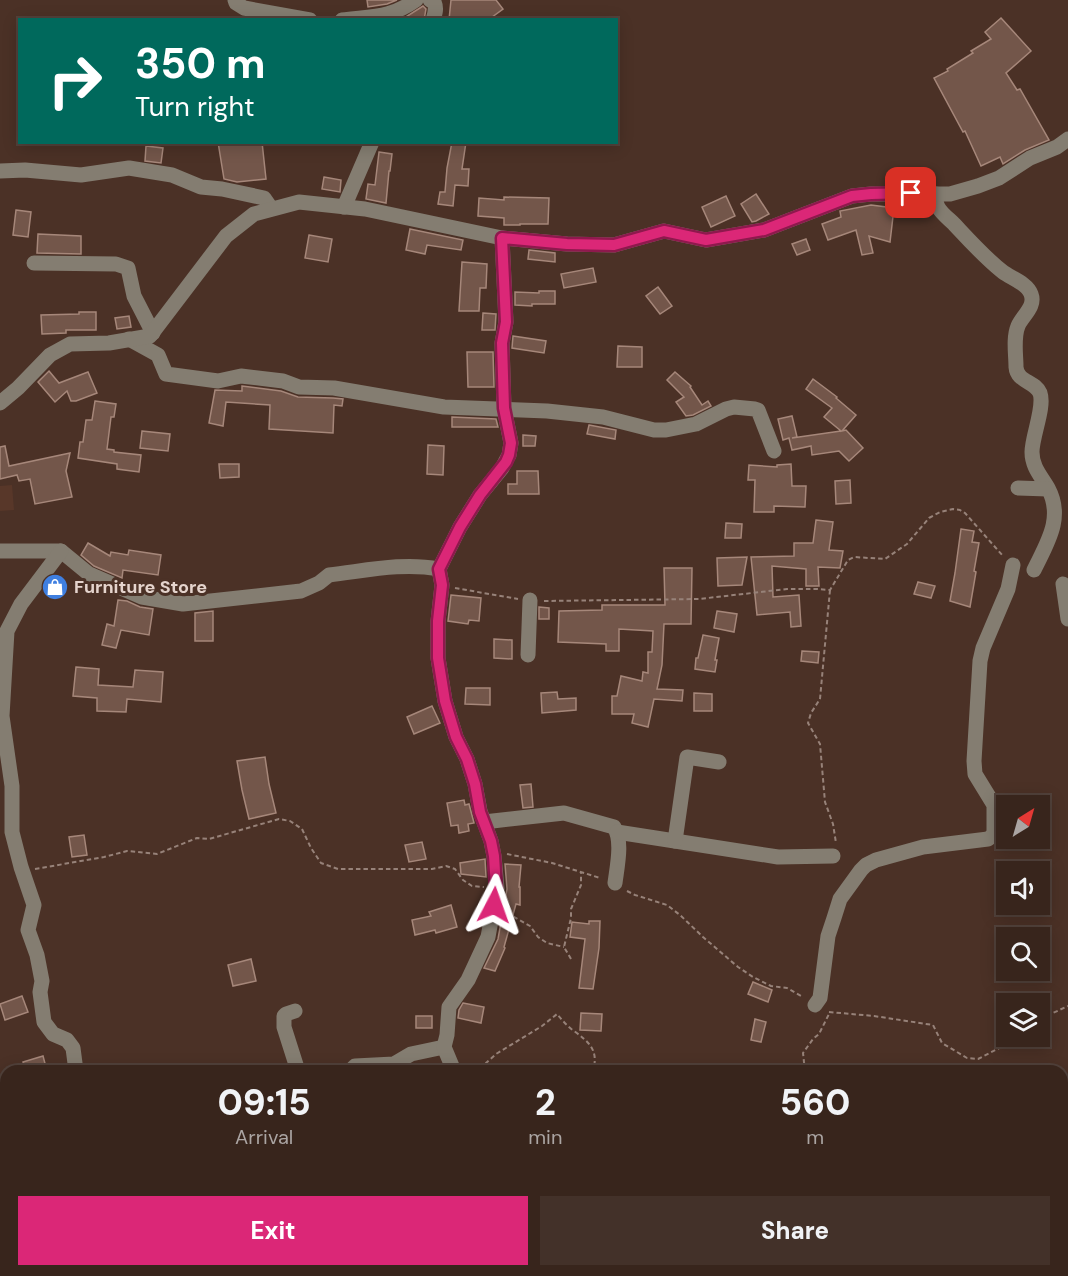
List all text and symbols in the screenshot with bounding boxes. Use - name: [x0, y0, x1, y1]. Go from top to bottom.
- text: 350 m: [135, 36, 265, 91]
- icon: right: [36, 42, 114, 120]
- text: Turn right: [135, 89, 255, 124]
- pin: [885, 167, 936, 218]
- icon: arrive: [894, 176, 927, 209]
- shop icon: Furniture Store: [40, 572, 70, 602]
- place label: Furniture Store: [74, 575, 207, 599]
- north arrow: [996, 795, 1050, 849]
- map controls: [996, 795, 1050, 1047]
- button: sound: [996, 861, 1050, 915]
- position arrow: [462, 873, 526, 937]
- button: search: [996, 927, 1050, 981]
- button: layers: [996, 993, 1050, 1047]
- text: 09:15: [217, 1079, 311, 1126]
- text: 2: [535, 1079, 556, 1126]
- text: 560: [780, 1079, 851, 1126]
- text: Arrival: [235, 1124, 293, 1150]
- text: min: [528, 1124, 562, 1150]
- text: m: [806, 1124, 824, 1150]
- button: Exit: [18, 1196, 528, 1265]
- button: Share: [540, 1196, 1050, 1265]

